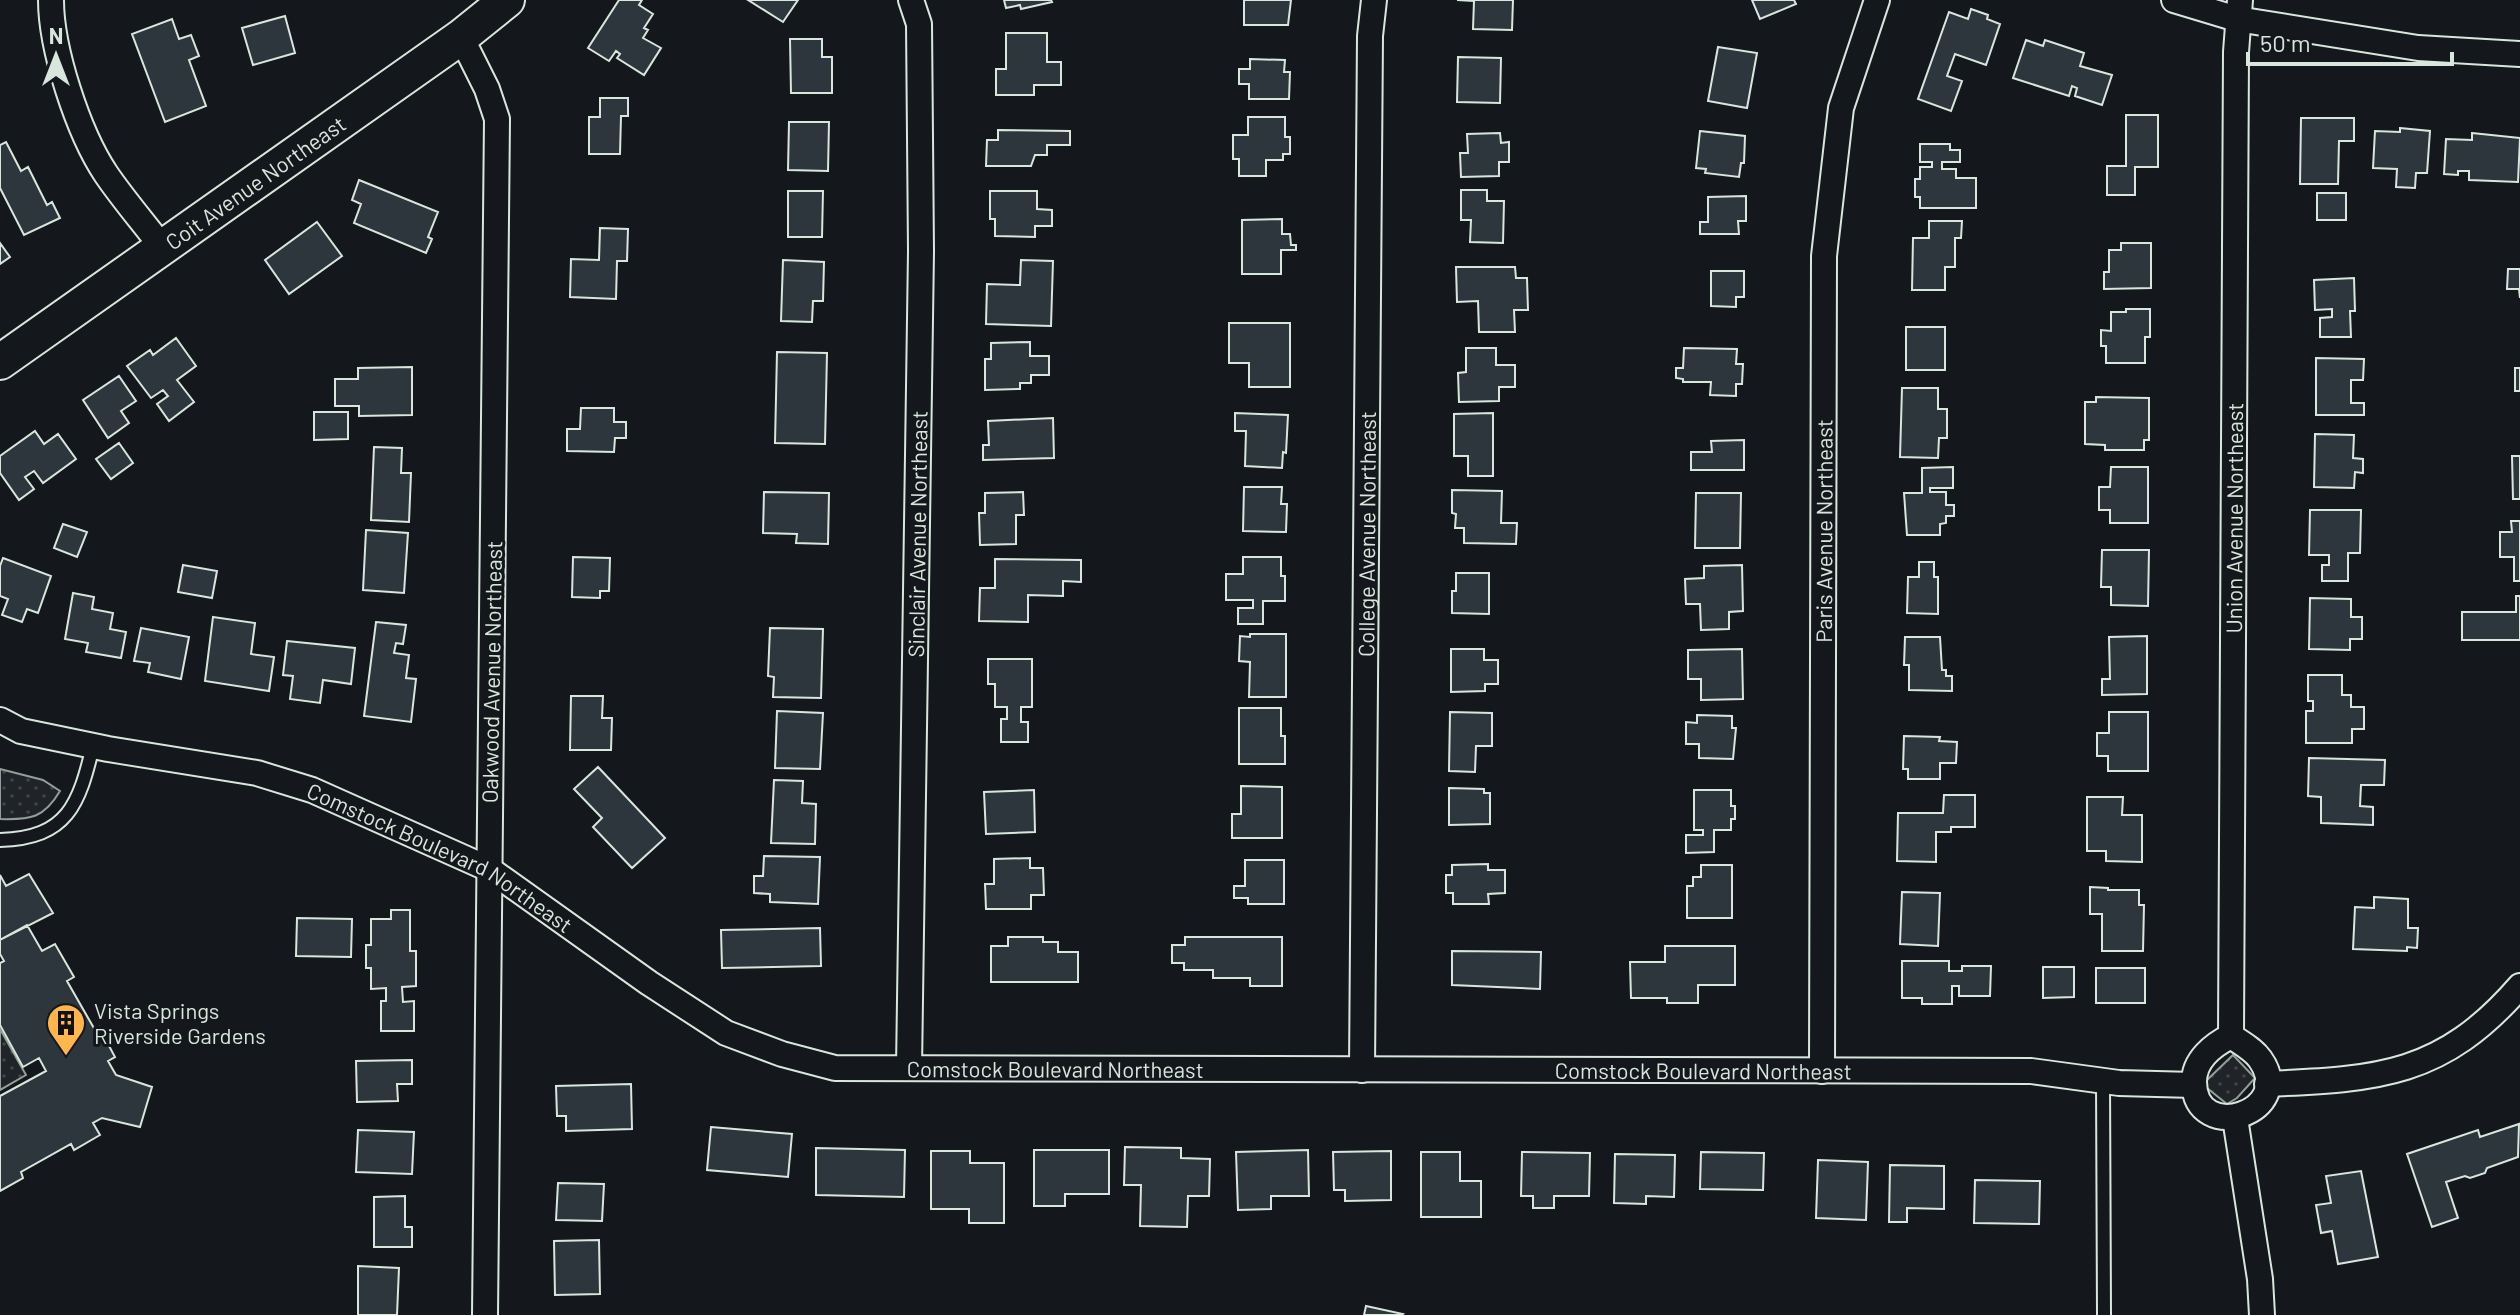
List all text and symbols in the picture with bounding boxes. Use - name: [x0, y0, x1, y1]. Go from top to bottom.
- north arrow: [16, 16, 96, 96]
- scale bar: [2248, 16, 2452, 66]
- text: N: [49, 22, 63, 48]
- text: 50 m: [2260, 28, 2311, 57]
- street label: Coit Avenue Northeast: [160, 110, 350, 255]
- street label: Union Avenue Northeast: [2220, 403, 2247, 633]
- street label: Sinclair Avenue Northeast: [902, 410, 932, 658]
- street label: College Avenue Northeast: [1352, 411, 1380, 657]
- street label: Paris Avenue Northeast: [1810, 419, 1837, 643]
- street label: Oakwood Avenue Northeast: [476, 541, 506, 803]
- street label: Comstock Boulevard Northeast: [303, 777, 578, 937]
- place label: Vista Springs Riverside Gardens: [94, 997, 266, 1048]
- building icon: Vista Springs Riverside Gardens: [45, 1002, 87, 1057]
- street label: Comstock Boulevard Northeast: [907, 1055, 1204, 1082]
- street label: Comstock Boulevard Northeast: [1555, 1057, 1852, 1084]

